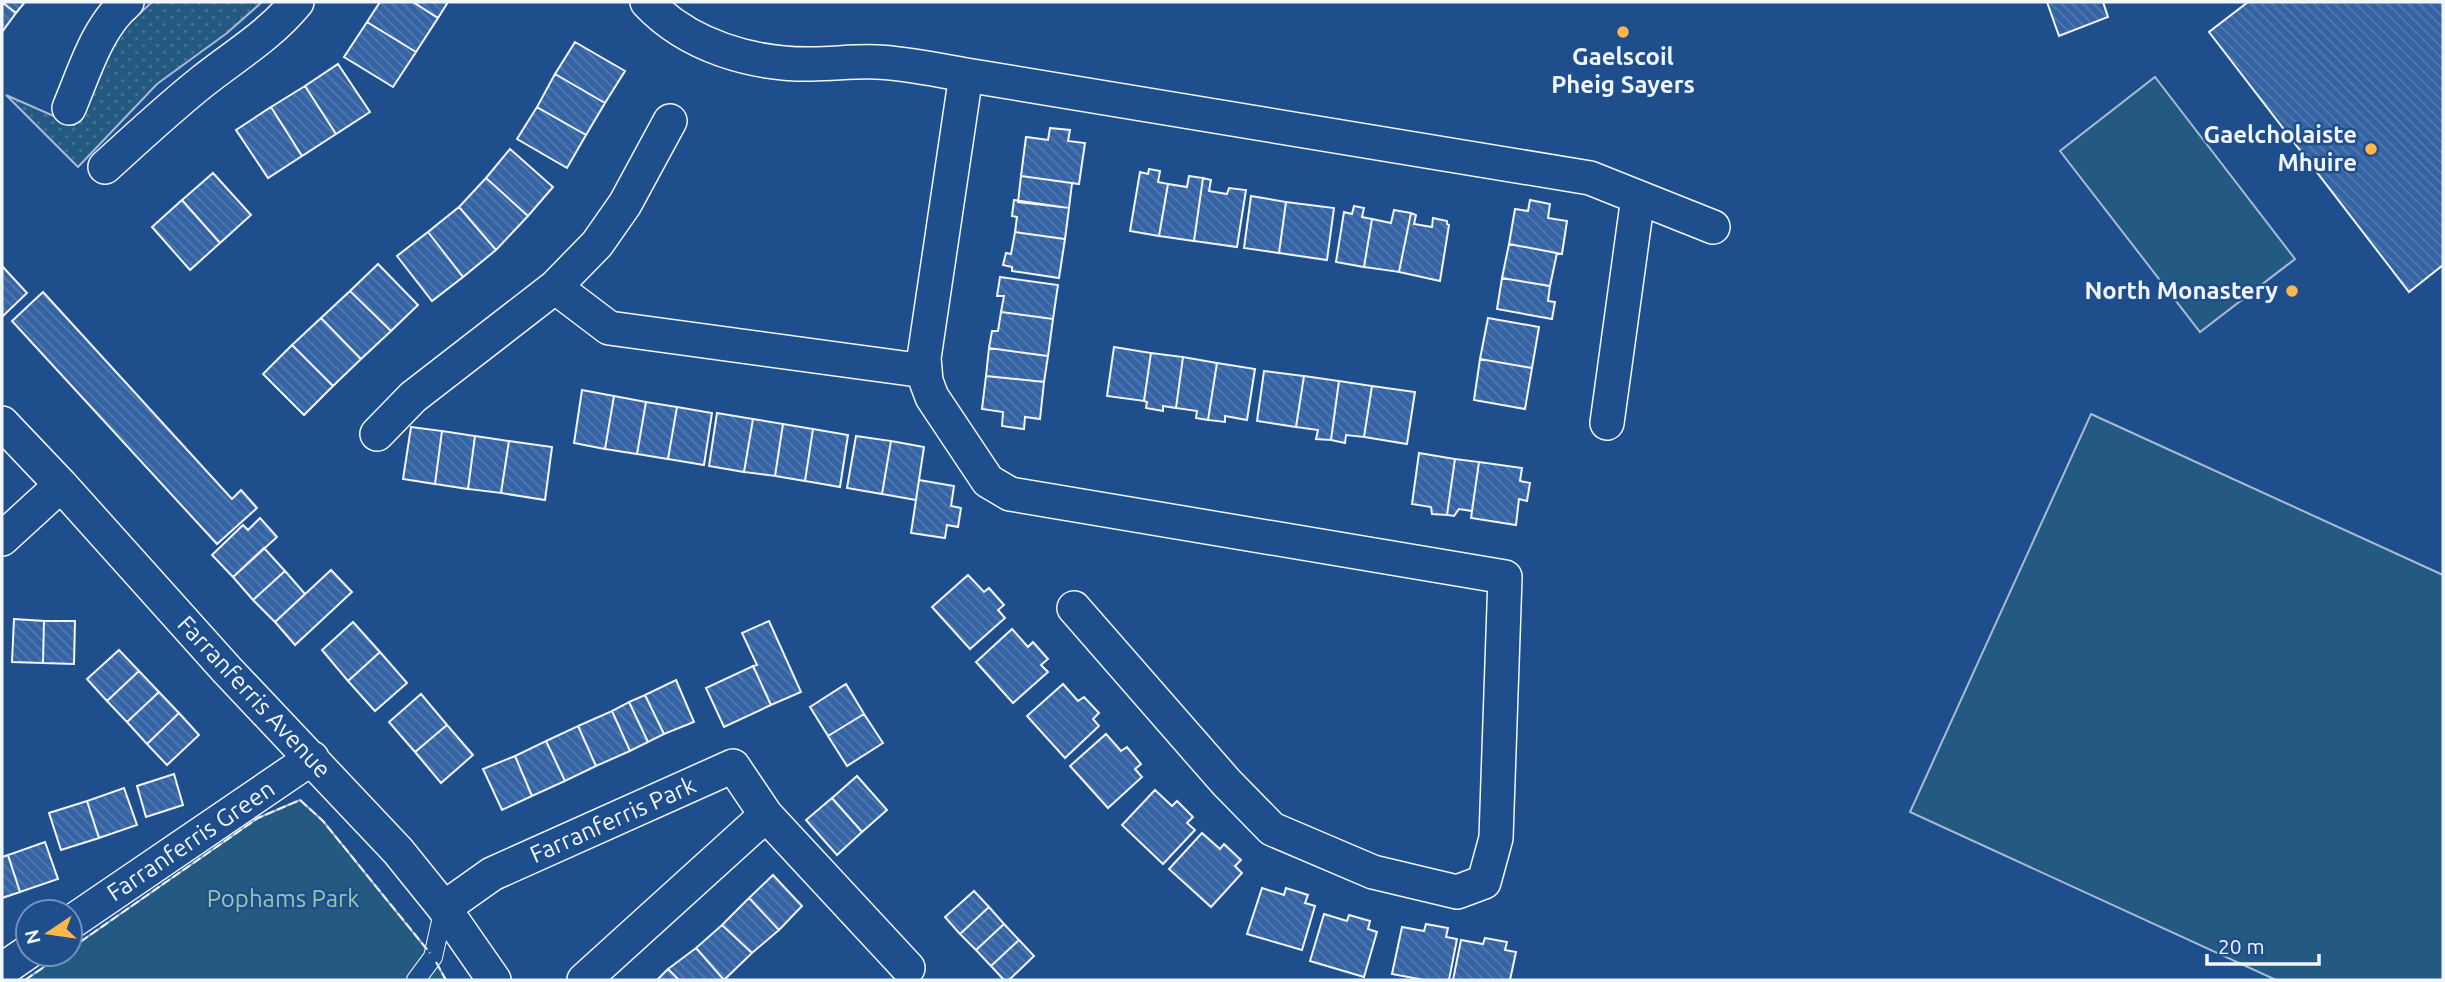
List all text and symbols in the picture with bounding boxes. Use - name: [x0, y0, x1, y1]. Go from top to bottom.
- marker: Gaelscoil Pheig Sayers: [1615, 24, 1631, 40]
- place label: Gaelscoil Pheig Sayers: [1551, 43, 1695, 98]
- place label: Gaelcholaiste Mhuire: [2204, 121, 2357, 176]
- marker: Gaelcholaiste Mhuire: [2363, 141, 2379, 157]
- place label: North Monastery: [2084, 277, 2278, 304]
- marker: North Monastery: [2284, 283, 2300, 299]
- street label: Farranferris Avenue: [172, 610, 336, 783]
- street label: Farranferris Park: [526, 771, 700, 868]
- street label: Farranferris Green: [102, 775, 279, 907]
- park label: Pophams Park: [207, 885, 359, 912]
- north arrow: [14, 898, 84, 968]
- scale bar: [2207, 922, 2319, 966]
- text: N: [20, 927, 45, 946]
- text: 20 m: [2218, 934, 2265, 958]

